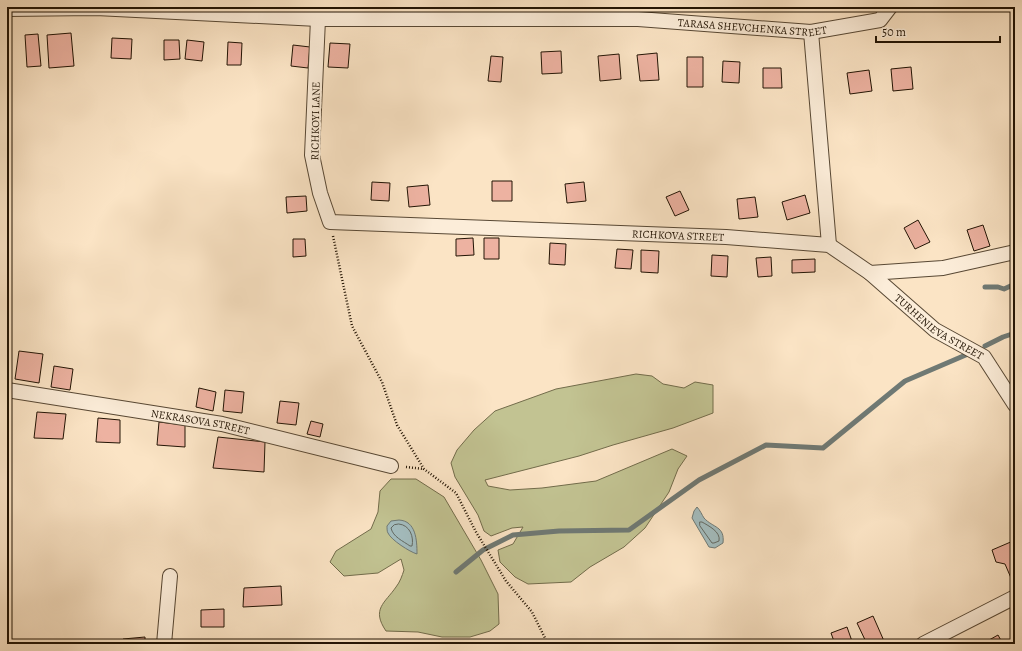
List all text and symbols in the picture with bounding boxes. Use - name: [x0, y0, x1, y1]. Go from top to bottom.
- street label: TARASA SHEVCHENKA STREET: [677, 15, 828, 40]
- scale bar: [876, 18, 1000, 44]
- text: 50 m: [882, 24, 906, 40]
- street label: RICHKOYI LANE: [307, 82, 324, 161]
- street label: RICHKOVA STREET: [632, 226, 725, 245]
- street label: TURHENIEVA STREET: [891, 291, 986, 363]
- street label: NEKRASOVA STREET: [150, 406, 251, 439]

